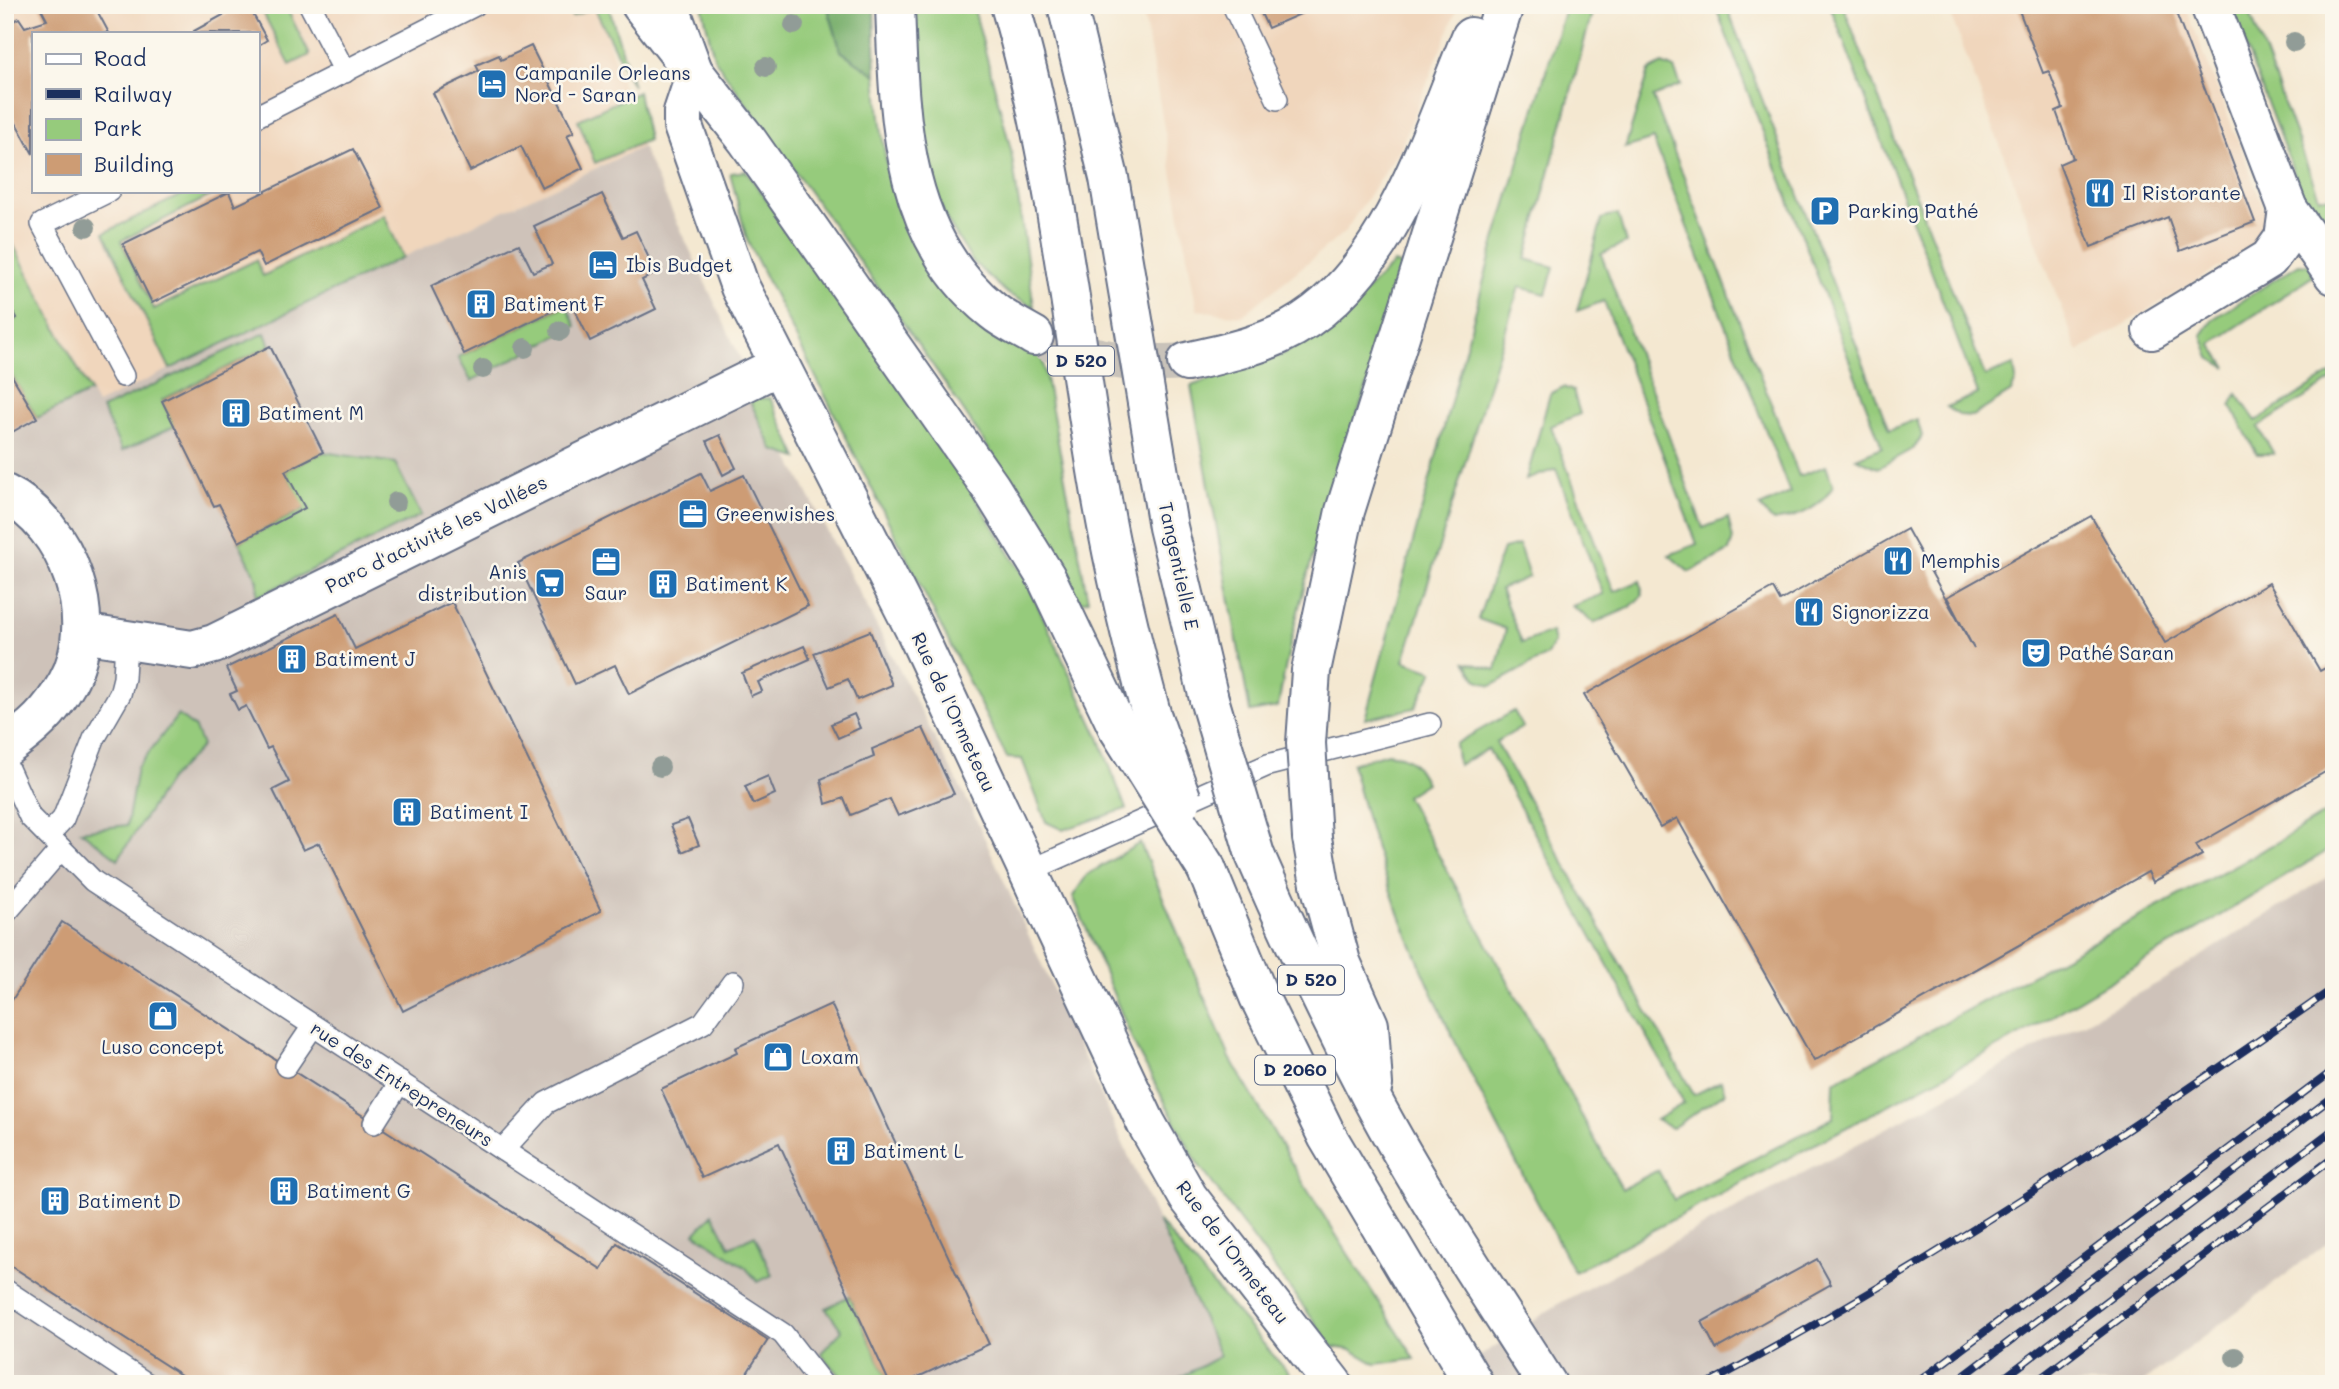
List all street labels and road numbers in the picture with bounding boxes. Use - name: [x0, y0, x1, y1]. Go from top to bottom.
- road number: D 520: [1048, 346, 1114, 376]
- street label: Parc d'activité les Vallées: [321, 469, 551, 598]
- street label: Tangentielle E: [1154, 499, 1205, 632]
- street label: Rue de l'Ormeteau: [907, 628, 1002, 796]
- road number: D 520: [1278, 965, 1344, 995]
- street label: rue des Entrepreneurs: [306, 1015, 498, 1152]
- road number: D 2060: [1255, 1056, 1335, 1084]
- street label: Rue de l'Ormeteau: [1171, 1175, 1295, 1328]

